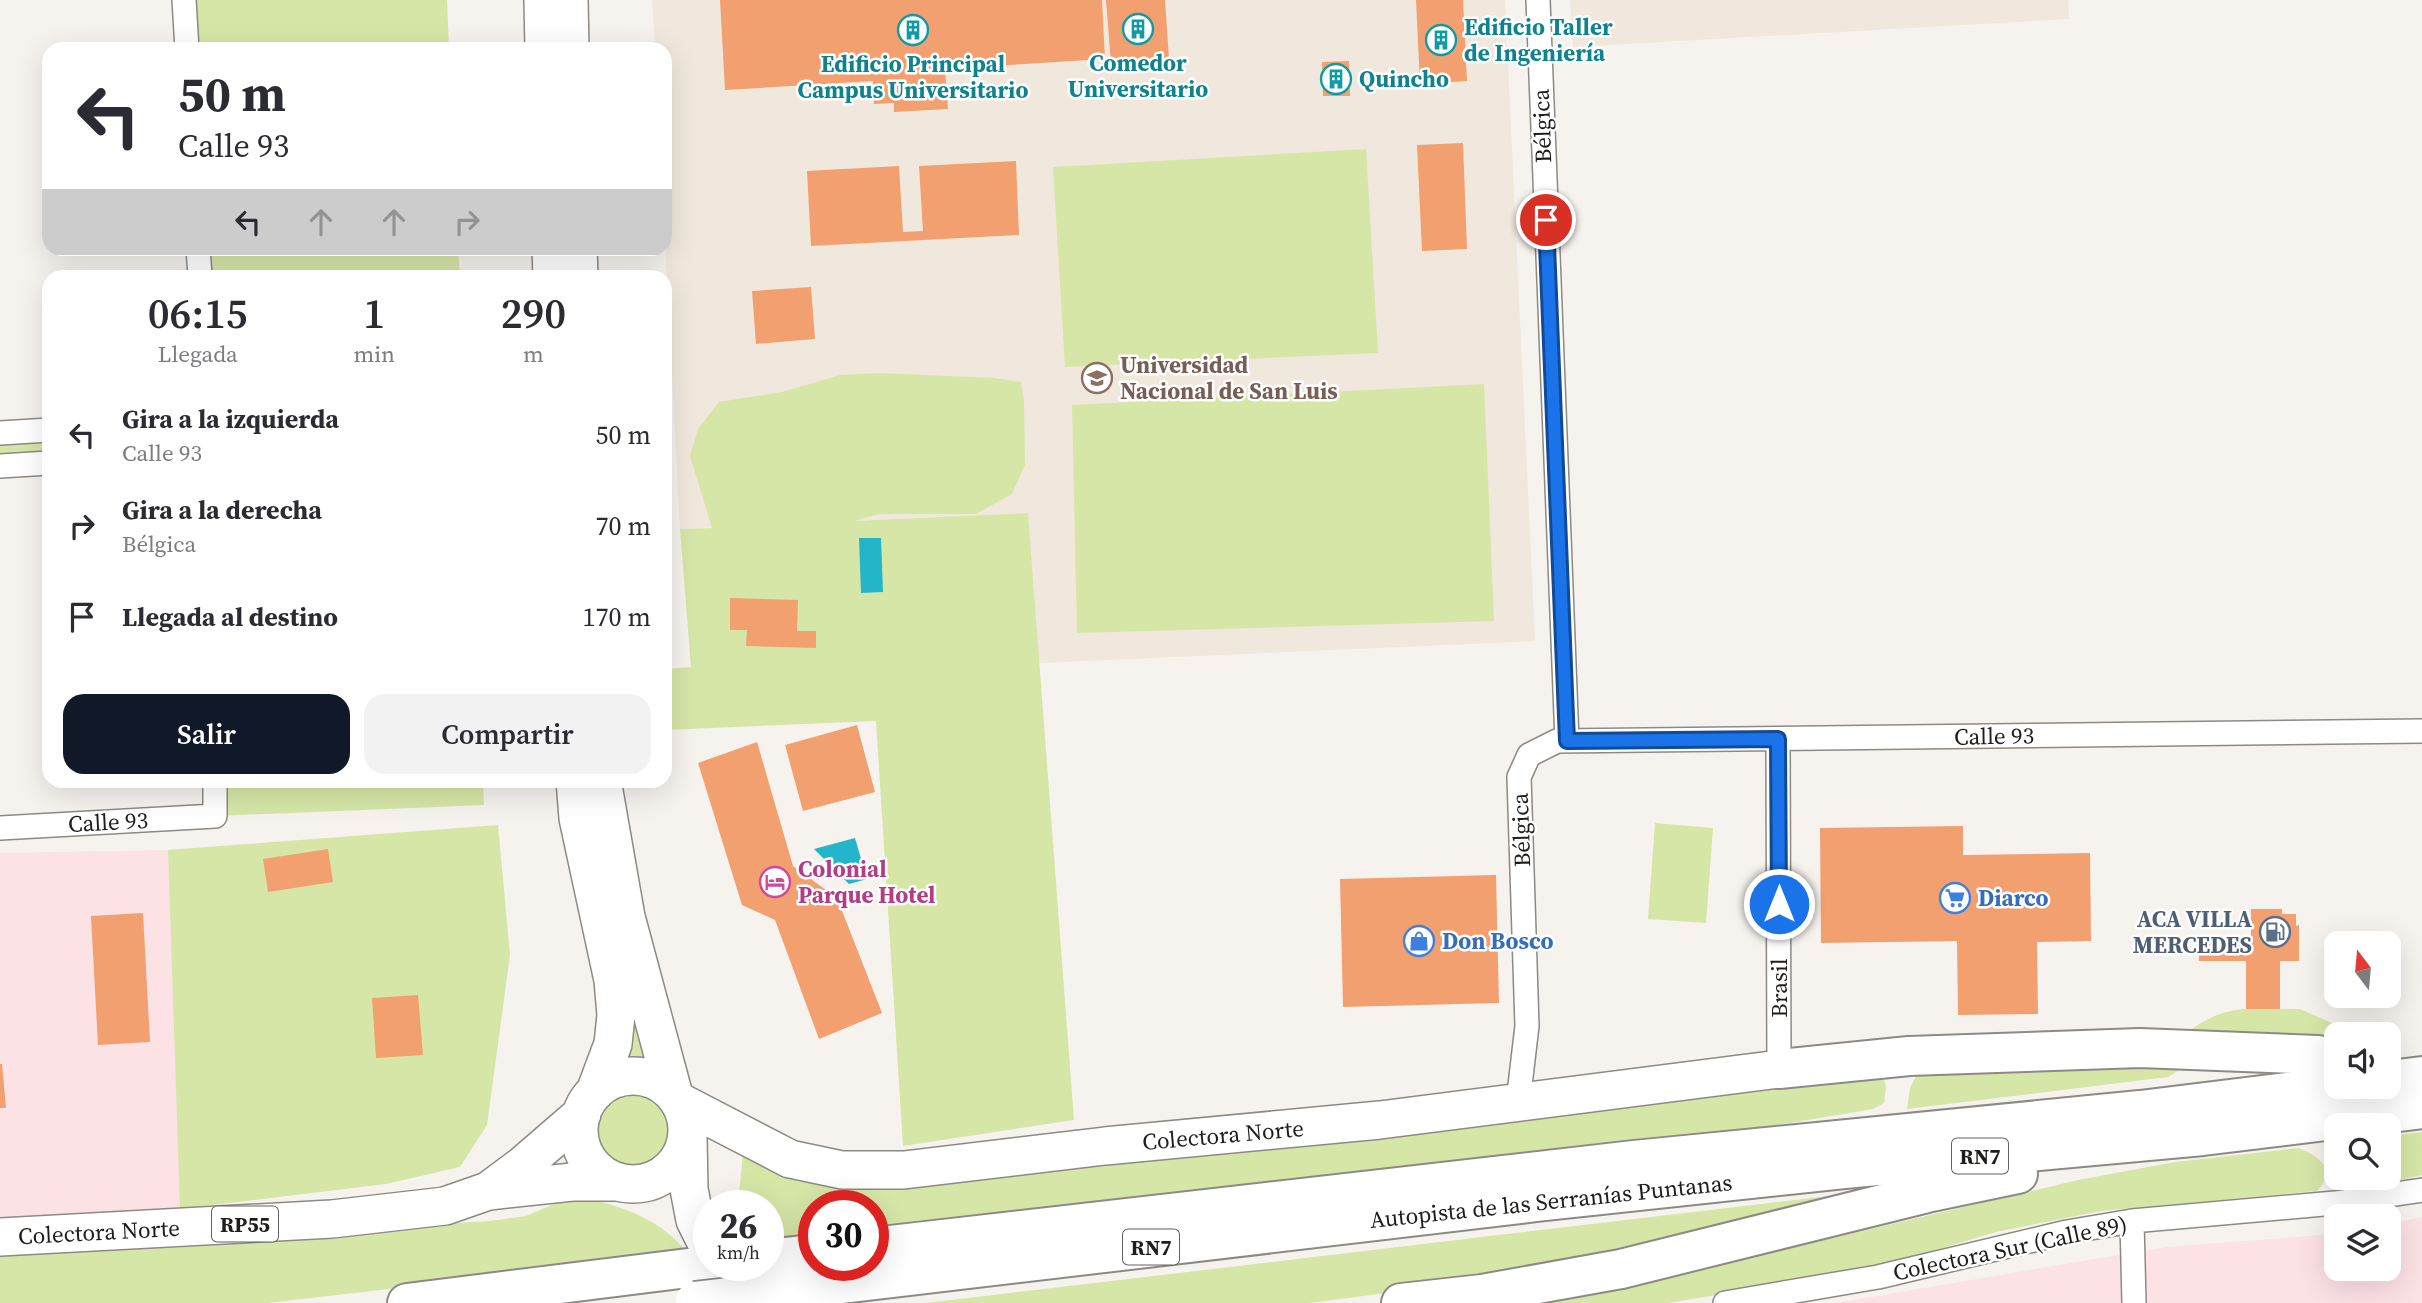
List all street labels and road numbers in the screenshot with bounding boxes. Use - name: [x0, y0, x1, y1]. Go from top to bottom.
- street label: Bélgica: [1525, 88, 1559, 164]
- street label: Calle 93: [1954, 719, 2034, 753]
- street label: Bélgica: [1504, 792, 1538, 868]
- street label: Calle 93: [67, 804, 149, 840]
- street label: Brasil: [1763, 958, 1795, 1018]
- street label: Colectora Norte: [1141, 1112, 1305, 1158]
- road number: RN7: [1952, 1138, 2008, 1174]
- street label: Autopista de las Serranías Puntanas: [1368, 1166, 1734, 1236]
- road number: RP55: [212, 1206, 278, 1242]
- street label: Colectora Sur (Calle 89): [1890, 1208, 2130, 1288]
- street label: Colectora Norte: [17, 1212, 181, 1252]
- road number: RN7: [1123, 1230, 1179, 1264]

